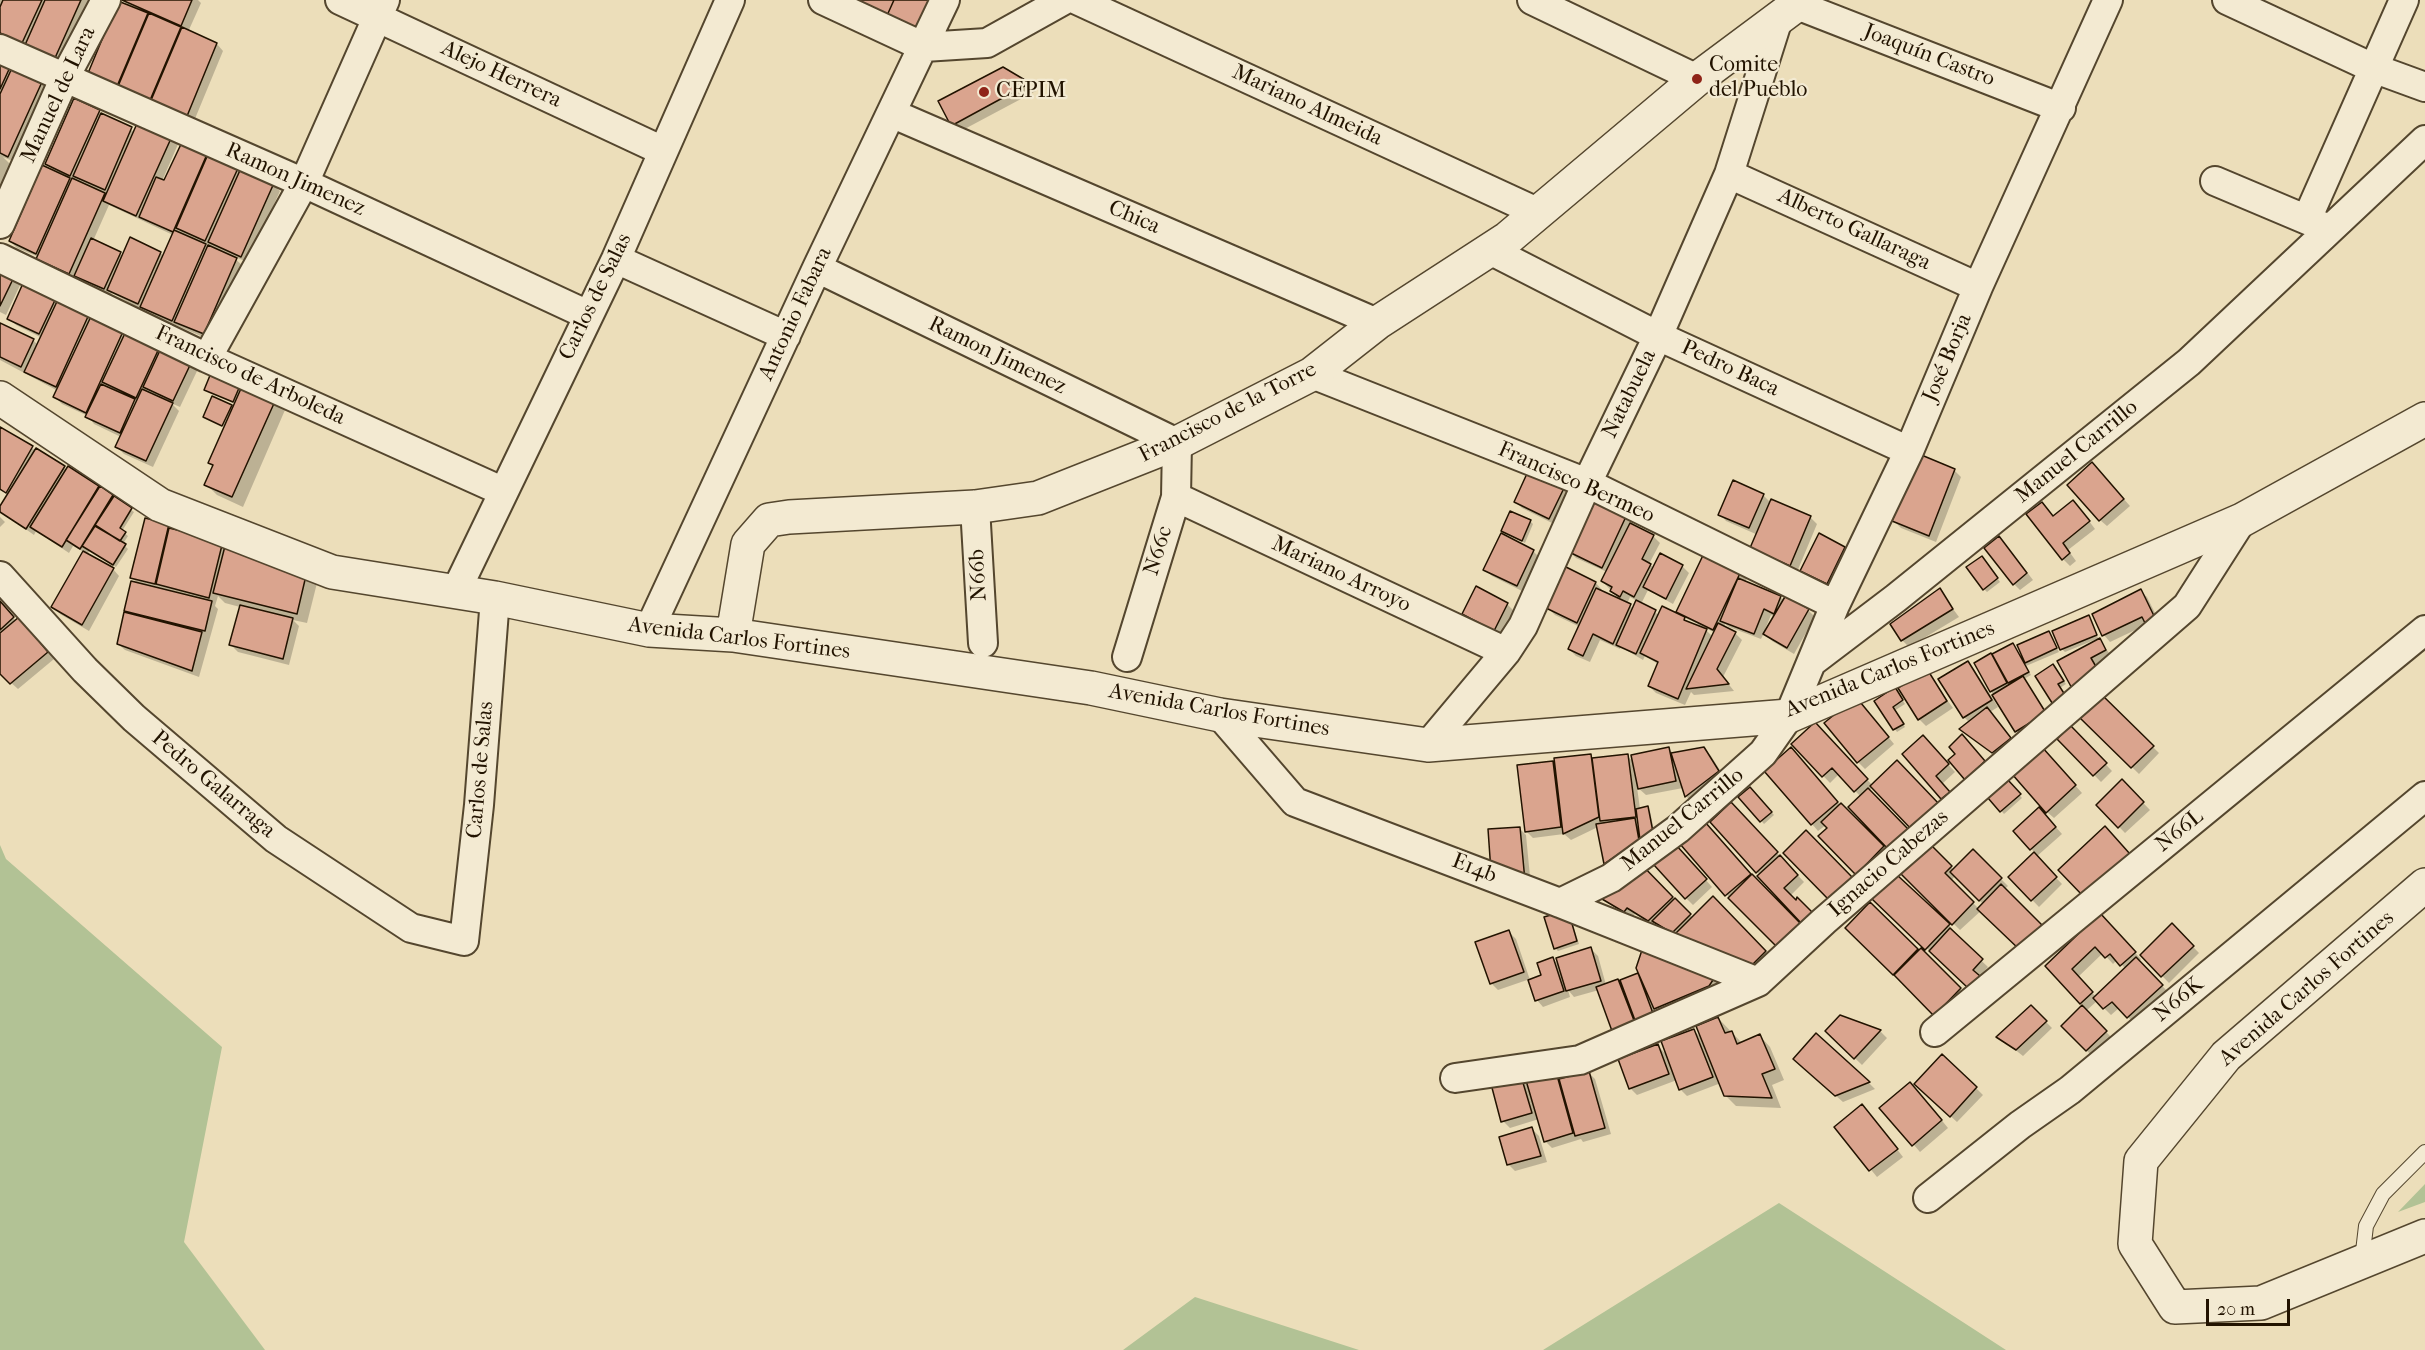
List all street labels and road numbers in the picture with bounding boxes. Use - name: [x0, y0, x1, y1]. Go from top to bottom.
- street label: Joaquín Castro: [1860, 19, 1998, 93]
- street label: Manuel de Lara: [16, 23, 102, 167]
- street label: Alejo Herrera: [437, 36, 565, 114]
- street label: Mariano Almeida: [1228, 60, 1386, 152]
- street label: Ramon Jimenez: [221, 137, 369, 223]
- street label: Alberto Gallaraga: [1773, 183, 1935, 277]
- street label: Chica: [1104, 195, 1164, 241]
- street label: Carlos de Salas: [554, 229, 638, 365]
- street label: Antonio Fabara: [754, 243, 838, 385]
- street label: José Borja: [1918, 310, 1978, 406]
- street label: Ramon Jimenez: [924, 311, 1070, 401]
- street label: Francisco de Arboleda: [151, 320, 349, 432]
- street label: Pedro Baca: [1677, 335, 1783, 403]
- street label: Natabuela: [1597, 345, 1663, 443]
- street label: Francisco de la Torre: [1135, 357, 1321, 469]
- street label: Manuel Carrillo: [2010, 394, 2144, 510]
- street label: Francisco Bermeo: [1494, 437, 1658, 529]
- street label: N66c: [1139, 523, 1179, 579]
- street label: Mariano Arroyo: [1267, 531, 1415, 619]
- street label: N66b: [964, 548, 994, 602]
- street label: Avenida Carlos Fortines: [626, 612, 852, 666]
- street label: Avenida Carlos Fortines: [1781, 616, 1999, 724]
- street label: Avenida Carlos Fortines: [1107, 679, 1331, 743]
- street label: Carlos de Salas: [462, 700, 500, 840]
- street label: Pedro Galarraga: [146, 726, 280, 844]
- street label: Manuel Carrillo: [1616, 762, 1750, 878]
- street label: N66L: [2151, 804, 2209, 858]
- street label: Ignacio Cabezas: [1824, 805, 1954, 923]
- street label: E14b: [1448, 848, 1500, 890]
- street label: Avenida Carlos Fortines: [2214, 906, 2400, 1072]
- street label: N66K: [2149, 972, 2209, 1028]

